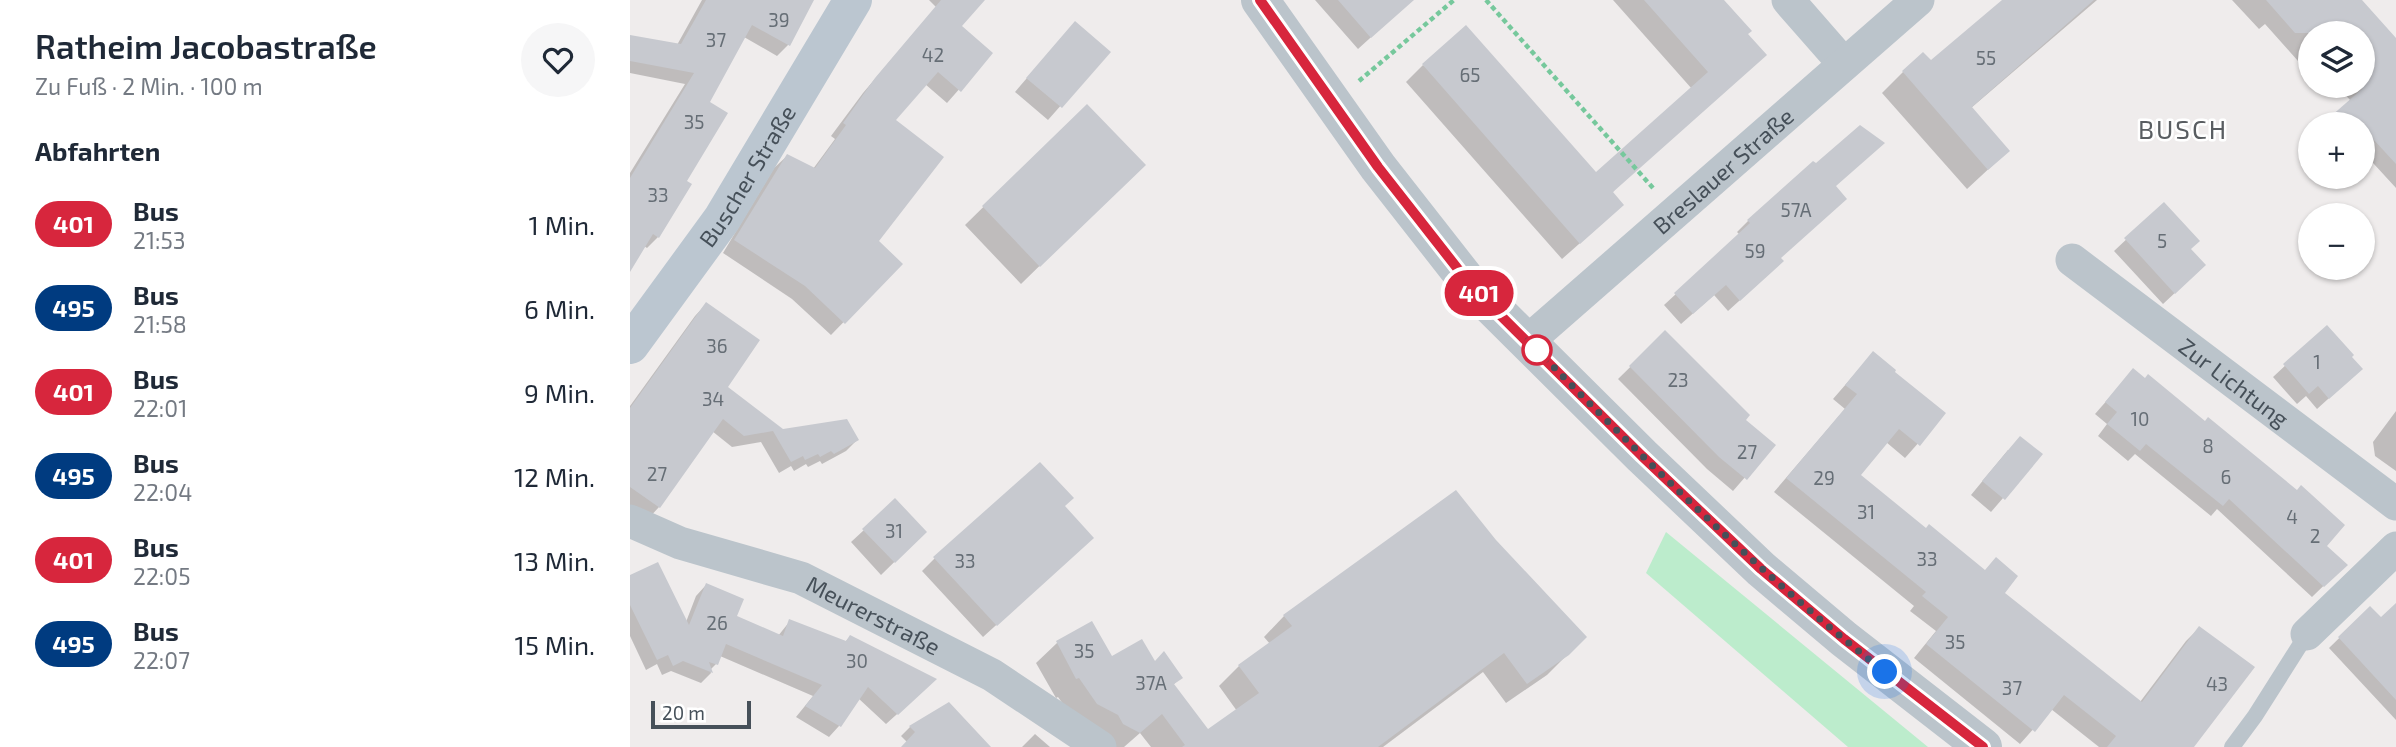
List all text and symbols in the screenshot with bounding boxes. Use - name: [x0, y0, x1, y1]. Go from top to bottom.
- house number: 39: [768, 8, 790, 31]
- map controls: [2298, 21, 2375, 280]
- button: layers: [2298, 21, 2375, 98]
- button: heart: [521, 23, 595, 97]
- text: Ratheim Jacobastraße: [35, 26, 377, 66]
- house number: 37: [706, 28, 726, 51]
- house number: 42: [922, 43, 944, 66]
- house number: 55: [1976, 46, 1996, 69]
- house number: 65: [1459, 63, 1481, 86]
- text: Zu Fuß · 2 Min. · 100 m: [35, 72, 263, 100]
- street label: Buscher Straße: [693, 100, 801, 252]
- street label: Breslauer Straße: [1647, 102, 1799, 239]
- house number: 35: [684, 110, 704, 133]
- button: +: [2298, 112, 2375, 189]
- district label: BUSCH: [2138, 113, 2228, 144]
- text: Abfahrten: [35, 135, 160, 166]
- house number: 33: [647, 183, 669, 206]
- text: Bus: [133, 195, 179, 226]
- house number: 57A: [1780, 198, 1812, 221]
- button: −: [2298, 203, 2375, 280]
- text: 401: [53, 209, 94, 238]
- text: 1 Min.: [529, 209, 595, 240]
- text: 21:53: [133, 226, 186, 254]
- house number: 5: [2157, 229, 2167, 252]
- house number: 59: [1744, 239, 1766, 262]
- line badge: 401: [1439, 270, 1519, 316]
- text: 401: [1459, 278, 1499, 307]
- text: Bus: [133, 279, 179, 310]
- text: 495: [52, 293, 95, 322]
- text: 6 Min.: [524, 293, 595, 324]
- text: 21:58: [133, 310, 187, 338]
- street label: Zur Lichtung: [2174, 332, 2295, 433]
- house number: 36: [706, 334, 728, 357]
- unlabelled marker: [1522, 335, 1552, 365]
- house number: 1: [2313, 350, 2321, 373]
- text: Bus: [133, 363, 179, 394]
- house number: 23: [1667, 368, 1689, 391]
- text: 401: [53, 377, 94, 406]
- text: 9 Min.: [524, 377, 595, 408]
- house number: 34: [702, 387, 724, 410]
- text: 22:01: [133, 394, 187, 422]
- house number: 10: [2130, 407, 2150, 430]
- house number: 8: [2202, 434, 2214, 457]
- house number: 27: [1737, 440, 1757, 463]
- text: Bus: [133, 447, 179, 478]
- text: 495: [52, 461, 95, 490]
- text: 12 Min.: [514, 461, 595, 492]
- house number: 27: [647, 462, 667, 485]
- house number: 6: [2221, 465, 2231, 488]
- house number: 29: [1813, 466, 1835, 489]
- text: 22:04: [133, 478, 192, 506]
- house number: 31: [1857, 500, 1875, 523]
- house number: 4: [2286, 505, 2298, 528]
- house number: 31: [885, 519, 903, 542]
- house number: 2: [2310, 524, 2320, 547]
- text: Bus: [133, 531, 179, 562]
- text: 401: [53, 545, 94, 574]
- text: 13 Min.: [514, 545, 595, 576]
- house number: 33: [1916, 547, 1938, 570]
- house number: 33: [954, 549, 976, 572]
- text: 22:05: [133, 562, 190, 590]
- street label: Meurerstraße: [802, 569, 945, 660]
- house number: 26: [706, 611, 728, 634]
- text: Bus: [133, 615, 179, 646]
- text: 495: [52, 629, 95, 658]
- text: 15 Min.: [515, 629, 595, 660]
- house number: 35: [1945, 630, 1965, 653]
- house number: 35: [1074, 639, 1094, 662]
- text: 22:07: [133, 646, 190, 674]
- house number: 30: [846, 649, 868, 672]
- your location: [1867, 654, 1902, 689]
- house number: 37A: [1135, 671, 1167, 694]
- house number: 43: [2206, 672, 2228, 695]
- house number: 37: [2002, 676, 2022, 699]
- scale bar: [651, 698, 751, 730]
- text: 20 m: [662, 701, 705, 724]

